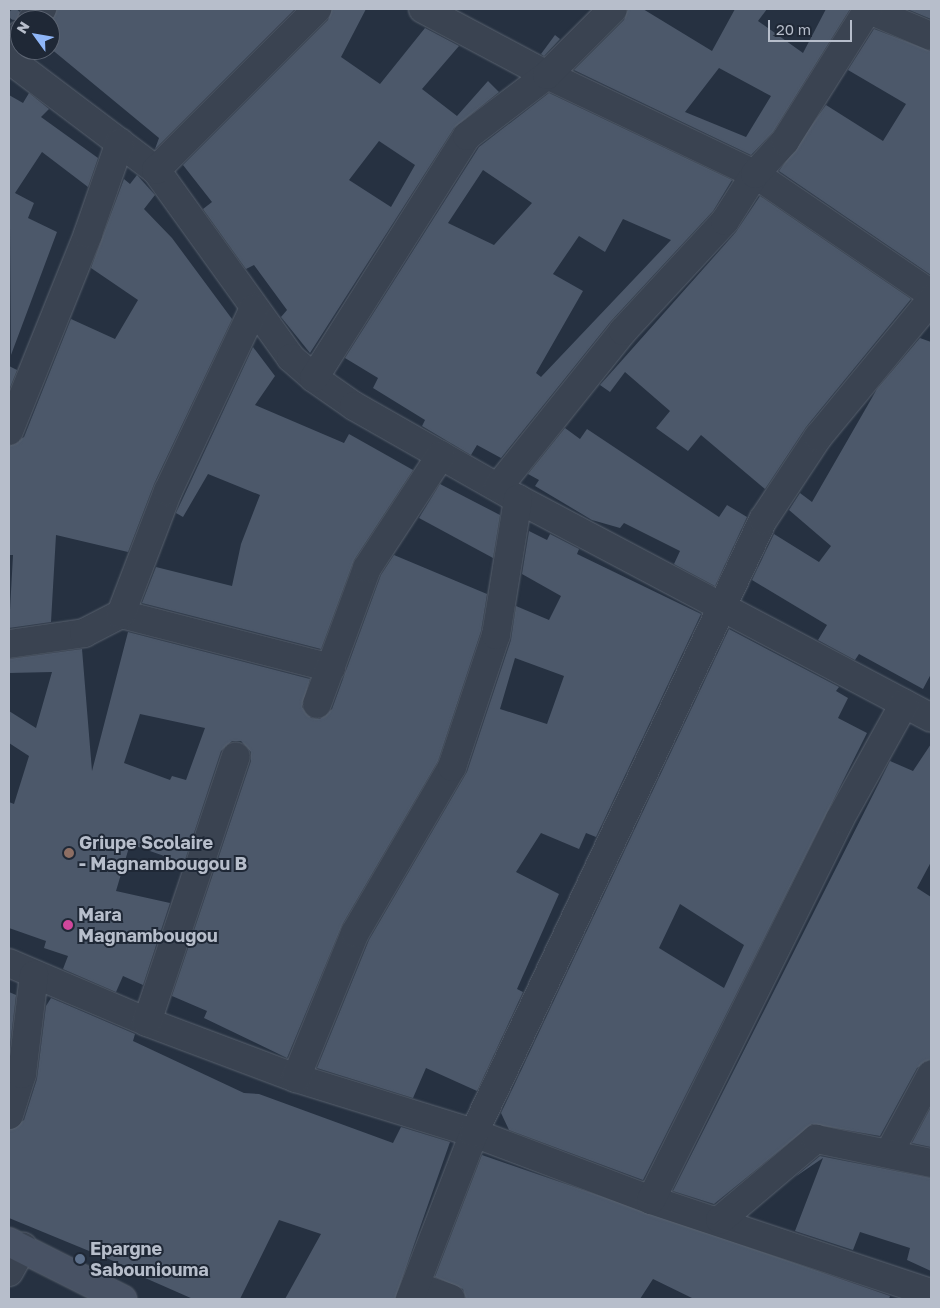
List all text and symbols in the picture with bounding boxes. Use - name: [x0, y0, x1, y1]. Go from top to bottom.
- north arrow: [10, 10, 60, 60]
- scale bar: [770, 10, 854, 42]
- text: N: [13, 18, 33, 36]
- text: 20 m: [776, 20, 811, 38]
- place label: Griupe Scolaire - Magnambougou B: [79, 832, 247, 874]
- marker: Griupe Scolaire - Magnambougou B: [63, 847, 75, 859]
- place label: Mara Magnambougou: [78, 904, 218, 946]
- marker: Mara Magnambougou: [62, 919, 74, 931]
- place label: Epargne Sabouniouma: [90, 1238, 209, 1280]
- marker: Epargne Sabouniouma: [74, 1253, 86, 1265]

